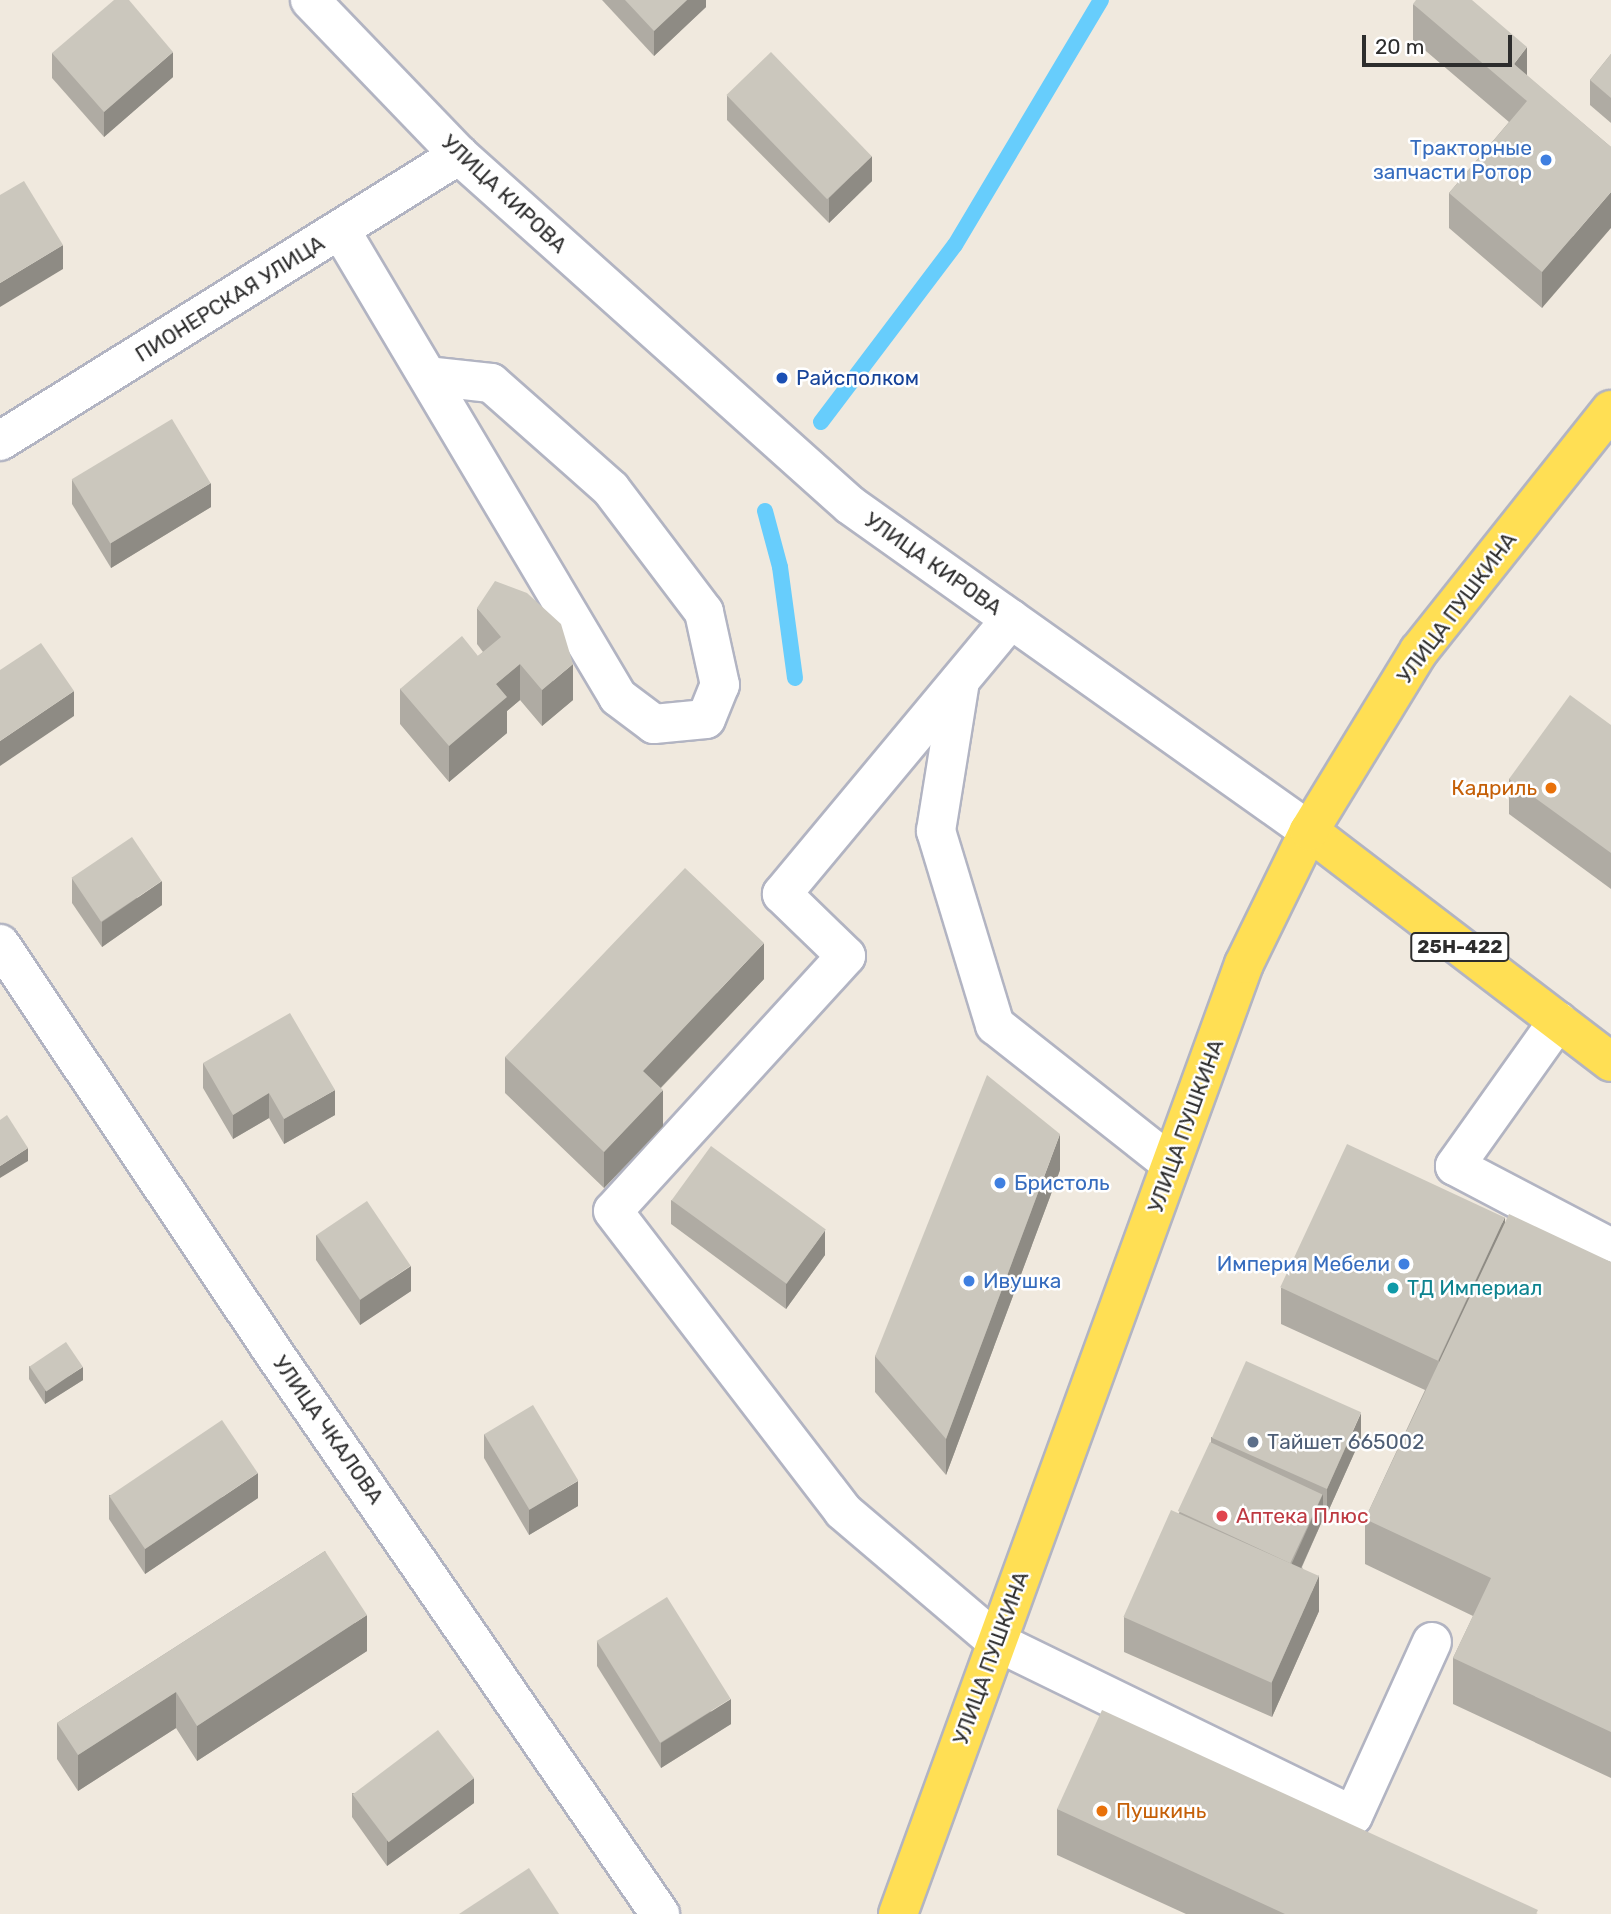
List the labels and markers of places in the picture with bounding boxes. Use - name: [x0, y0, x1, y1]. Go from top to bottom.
- place label: Тракторные запчасти Ротор: [1373, 135, 1532, 185]
- marker: Тракторные запчасти Ротор: [1538, 152, 1554, 168]
- place label: Райсполком: [796, 365, 919, 391]
- marker: Райсполком: [774, 370, 790, 386]
- place label: Кадриль: [1451, 775, 1537, 801]
- marker: Кадриль: [1543, 780, 1559, 796]
- place label: Бристоль: [1014, 1170, 1110, 1196]
- marker: Бристоль: [992, 1175, 1008, 1191]
- place label: Империя Мебели: [1217, 1251, 1390, 1277]
- marker: Империя Мебели: [1396, 1256, 1412, 1272]
- place label: Ивушка: [983, 1268, 1061, 1294]
- marker: Ивушка: [961, 1273, 977, 1289]
- place label: ТД Империал: [1407, 1275, 1542, 1301]
- marker: ТД Империал: [1385, 1280, 1401, 1296]
- place label: Тайшет 665002: [1267, 1429, 1425, 1455]
- marker: Тайшет 665002: [1245, 1434, 1261, 1450]
- place label: Аптека Плюс: [1236, 1503, 1368, 1529]
- marker: Аптека Плюс: [1214, 1508, 1230, 1524]
- place label: Пушкинь: [1116, 1798, 1206, 1824]
- marker: Пушкинь: [1094, 1803, 1110, 1819]

